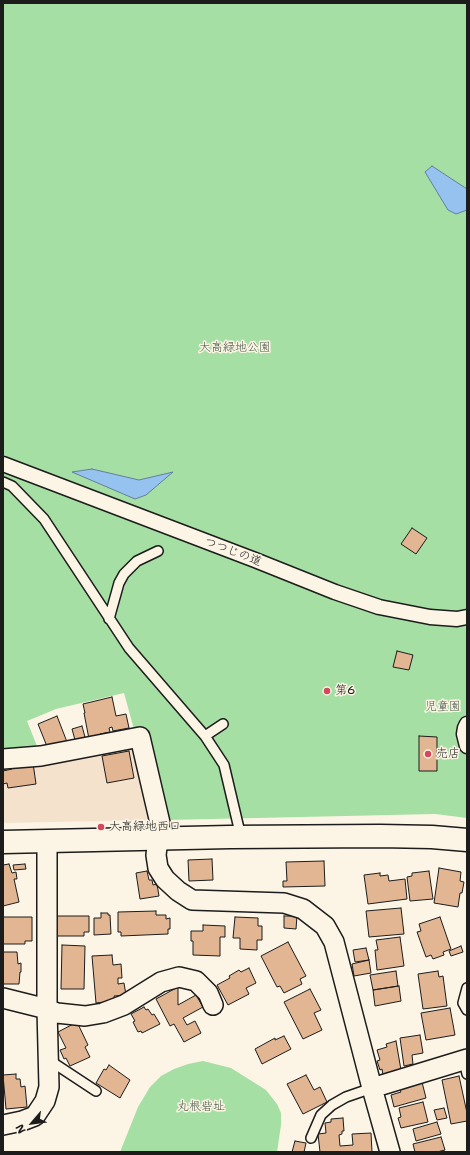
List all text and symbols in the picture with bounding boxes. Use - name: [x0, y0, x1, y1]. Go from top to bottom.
- park label: 大高緑地公園: [199, 341, 271, 355]
- street label: つつじの道: [202, 535, 264, 569]
- place label: 第6: [335, 684, 355, 698]
- marker: 第6: [322, 686, 332, 696]
- park label: 児童園: [425, 700, 461, 714]
- place label: 売店: [436, 747, 460, 761]
- marker: 売店: [423, 749, 433, 759]
- place label: 大高緑地西口: [109, 820, 181, 834]
- marker: 大高緑地西口: [96, 822, 106, 832]
- park label: 丸根砦址: [177, 1100, 225, 1114]
- north arrow: [12, 1103, 52, 1143]
- text: N: [12, 1121, 30, 1136]

